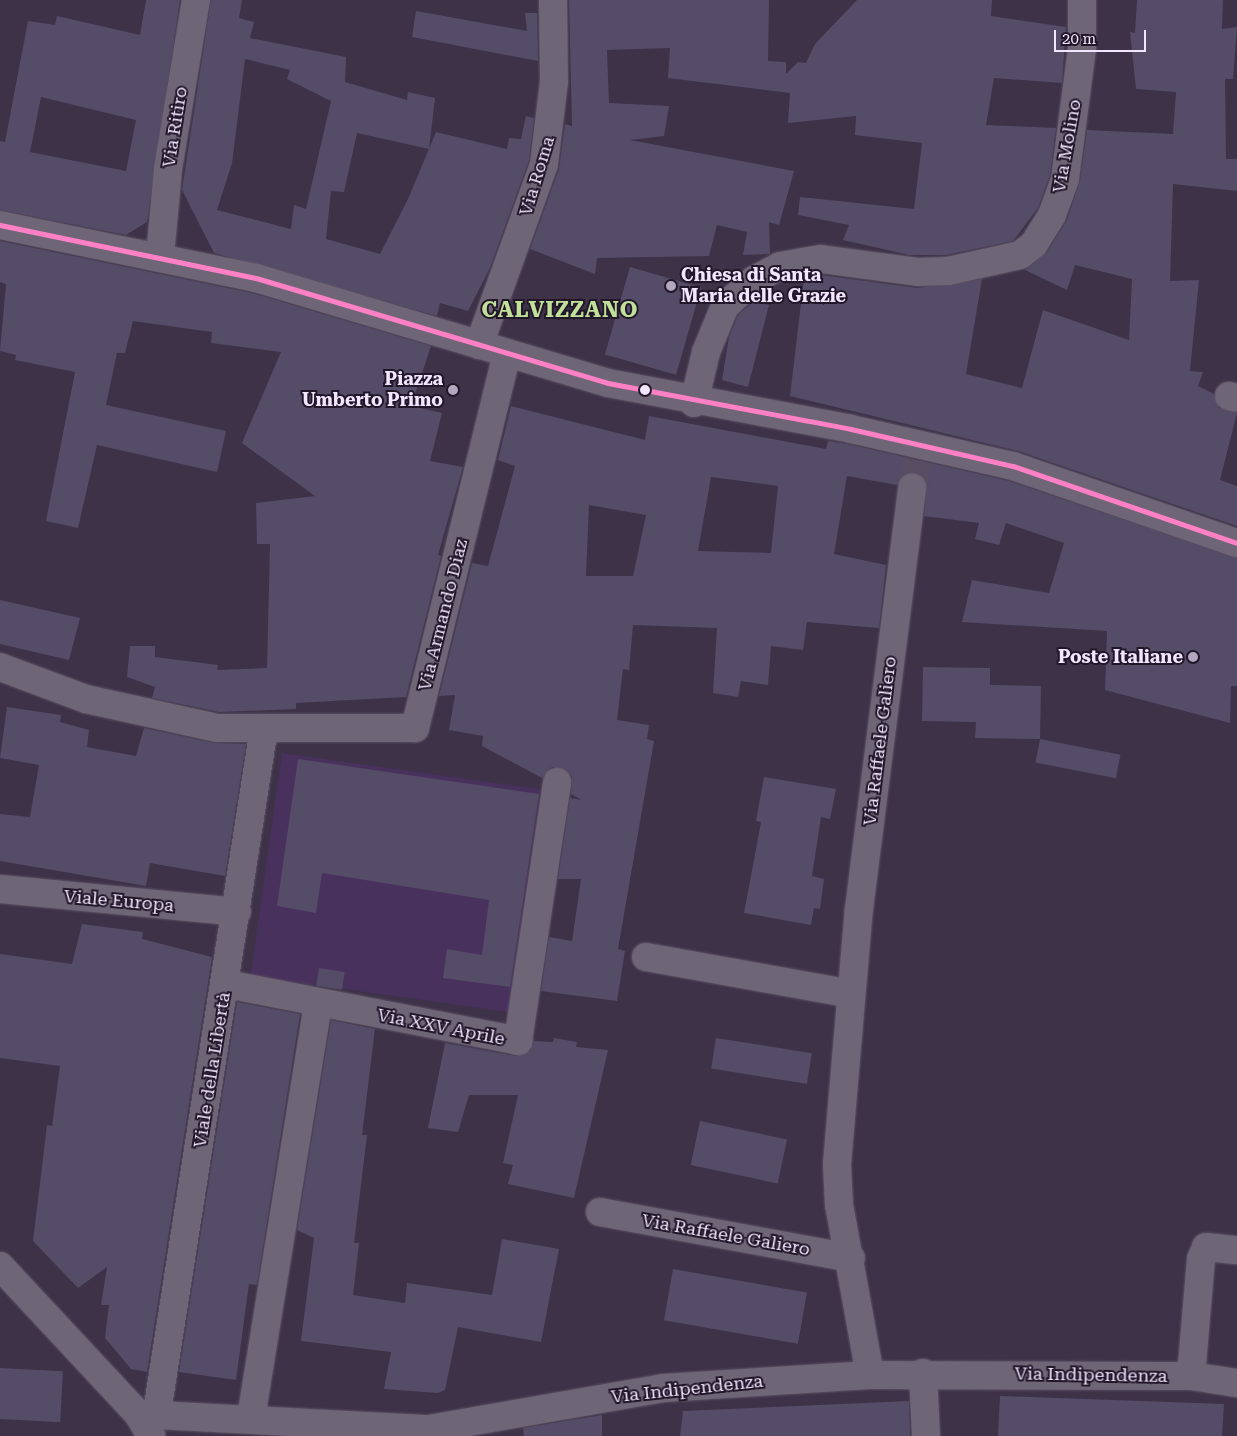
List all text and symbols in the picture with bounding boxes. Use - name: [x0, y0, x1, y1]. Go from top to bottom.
- scale bar: [1057, 20, 1150, 52]
- text: 20 m: [1062, 30, 1096, 48]
- street label: Via Ritiro: [158, 85, 192, 169]
- street label: Via Molino: [1048, 98, 1086, 194]
- street label: Via Roma: [515, 134, 559, 218]
- place label: Chiesa di Santa Maria delle Grazie: [681, 265, 846, 308]
- marker: Chiesa di Santa Maria delle Grazie: [665, 280, 677, 292]
- district label: CALVIZZANO: [480, 297, 640, 323]
- place label: Piazza Umberto Primo: [302, 369, 443, 412]
- marker: Piazza Umberto Primo: [447, 384, 459, 396]
- unlabelled marker: [640, 385, 650, 395]
- street label: Via Armando Diaz: [414, 537, 472, 693]
- place label: Poste Italiane: [1058, 646, 1183, 668]
- marker: Poste Italiane: [1187, 651, 1199, 663]
- street label: Via Raffaele Galiero: [859, 655, 901, 827]
- street label: Viale Europa: [63, 885, 175, 917]
- street label: Viale della Libertà: [189, 991, 235, 1149]
- street label: Via XXV Aprile: [375, 1004, 507, 1050]
- street label: Via Raffaele Galiero: [640, 1210, 812, 1260]
- street label: Via Indipendenza: [1014, 1363, 1168, 1387]
- street label: Via Indipendenza: [610, 1370, 764, 1408]

